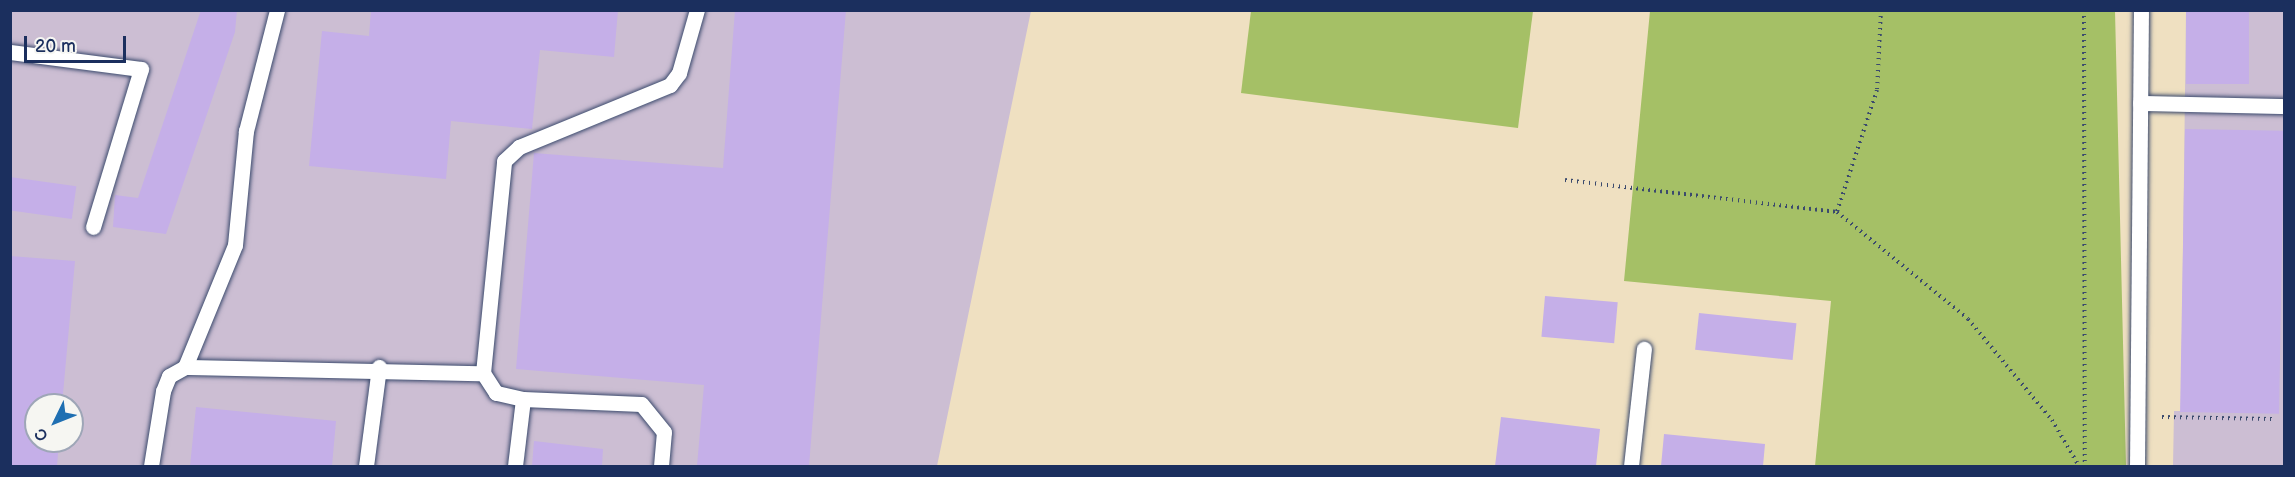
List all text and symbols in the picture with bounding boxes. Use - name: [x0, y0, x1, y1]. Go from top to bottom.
- scale bar: [27, 24, 129, 62]
- text: 20 m: [35, 36, 76, 57]
- north arrow: [24, 393, 84, 453]
- text: С: [31, 424, 53, 445]

